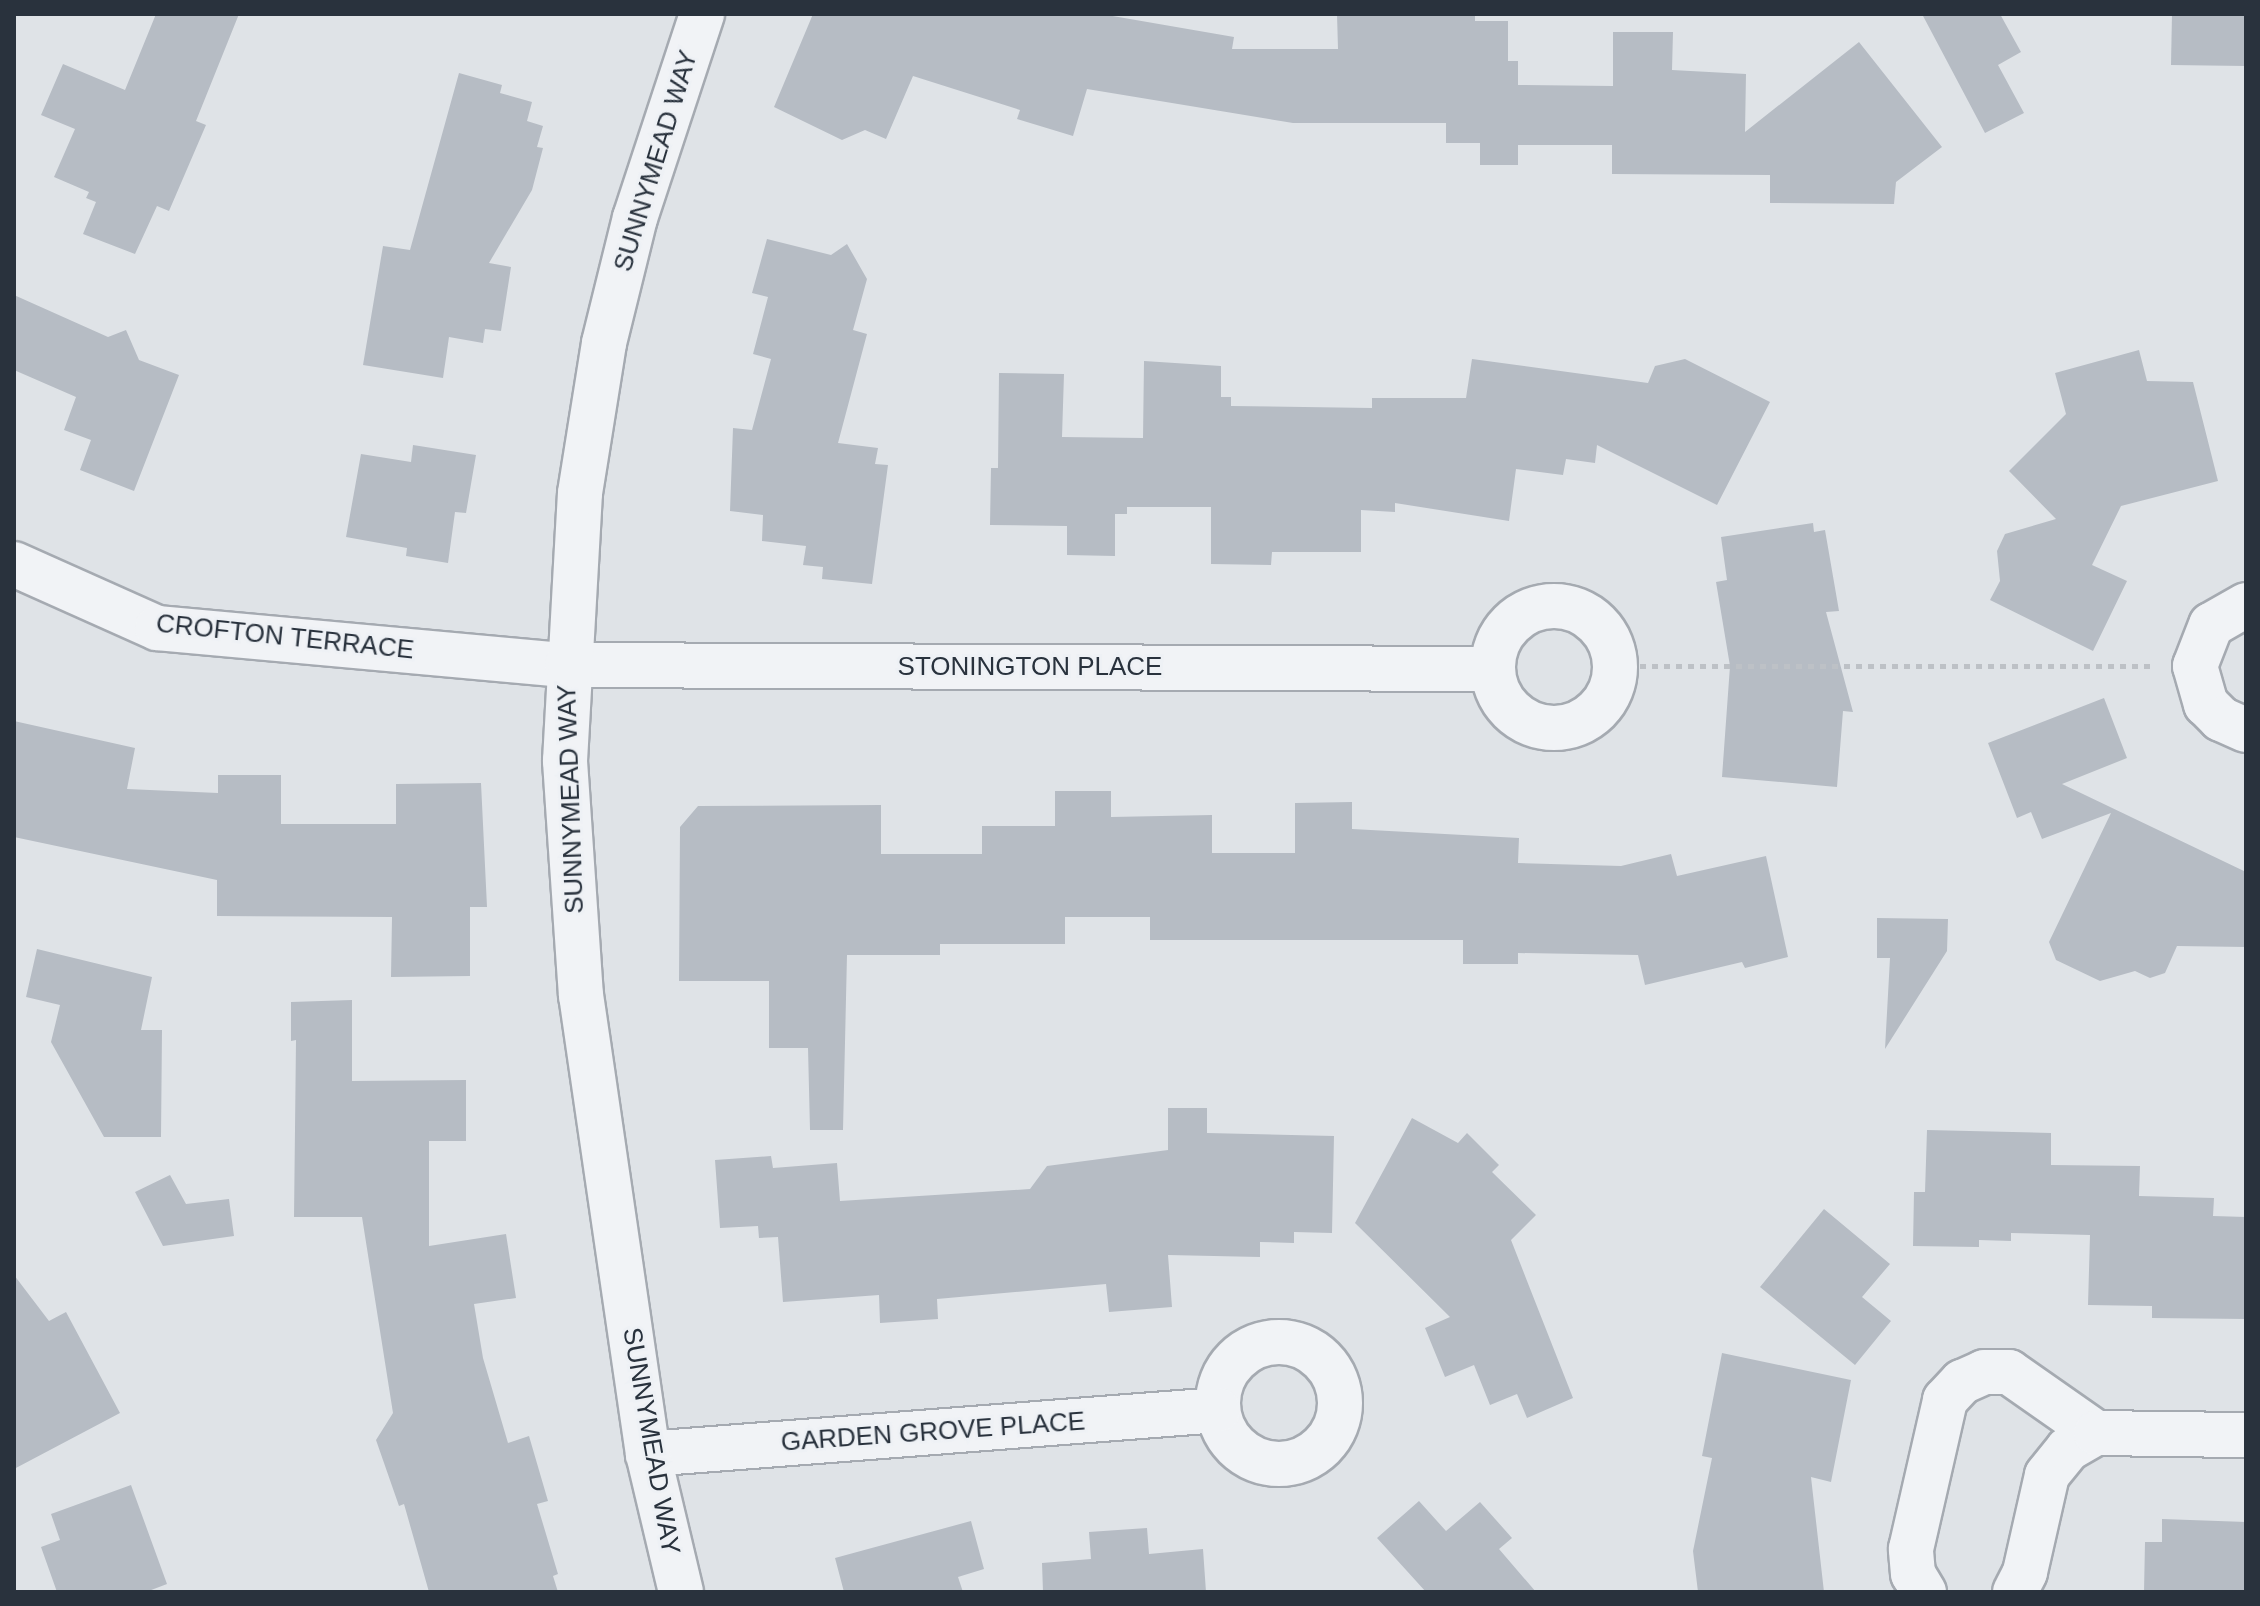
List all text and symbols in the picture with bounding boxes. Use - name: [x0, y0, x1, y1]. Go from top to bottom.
- street label: SUNNYMEAD WAY: [608, 47, 704, 275]
- street label: CROFTON TERRACE: [154, 608, 416, 666]
- street label: STONINGTON PLACE: [898, 651, 1162, 683]
- street label: SUNNYMEAD WAY: [551, 684, 591, 914]
- street label: SUNNYMEAD WAY: [616, 1325, 686, 1557]
- street label: GARDEN GROVE PLACE: [780, 1406, 1086, 1458]

